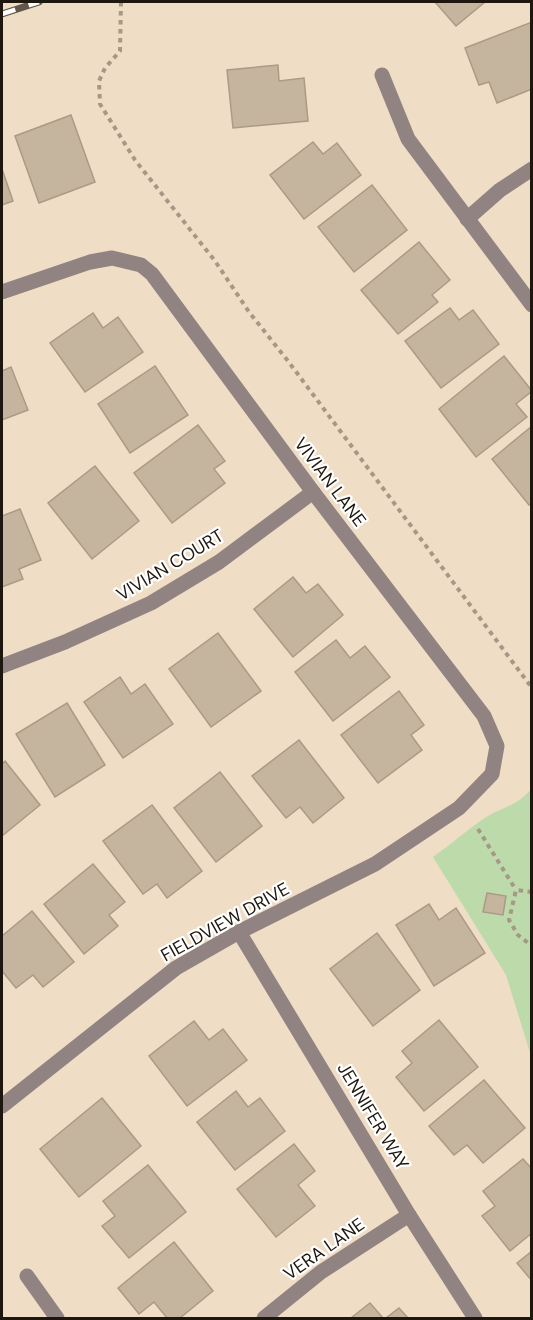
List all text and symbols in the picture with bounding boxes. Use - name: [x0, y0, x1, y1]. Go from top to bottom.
- street label: VIVIAN LANE: [289, 433, 371, 531]
- street label: VIVIAN COURT: [112, 524, 228, 606]
- street label: FIELDVIEW DRIVE: [156, 877, 294, 967]
- street label: JENNIFER WAY: [332, 1058, 415, 1174]
- street label: VERA LANE: [279, 1212, 369, 1286]

